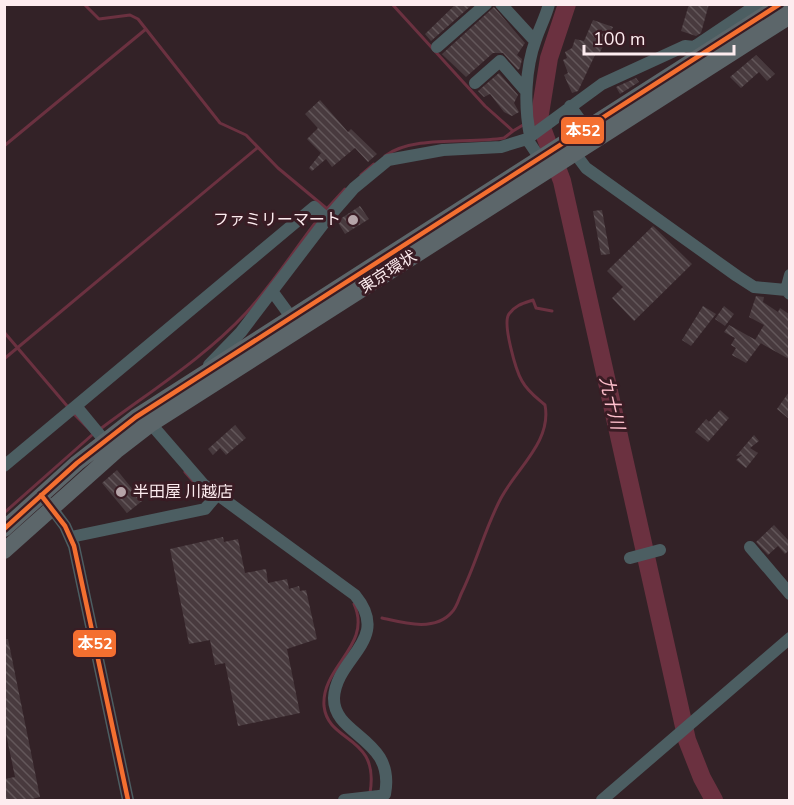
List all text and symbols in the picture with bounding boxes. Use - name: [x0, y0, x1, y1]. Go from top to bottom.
- scale bar: [584, 18, 734, 56]
- text: 100 m: [593, 27, 645, 51]
- line badge: 本52: [560, 116, 605, 145]
- text: 本52: [565, 120, 601, 142]
- place label: ファミリーマート: [213, 209, 341, 231]
- marker: ファミリーマート: [346, 213, 360, 227]
- street label: 東京環状: [355, 245, 421, 299]
- water label: 九十川: [594, 374, 630, 434]
- place label: 半田屋 川越店: [133, 481, 233, 503]
- marker: 半田屋 川越店: [114, 485, 128, 499]
- line badge: 本52: [72, 629, 117, 658]
- text: 本52: [77, 633, 113, 655]

